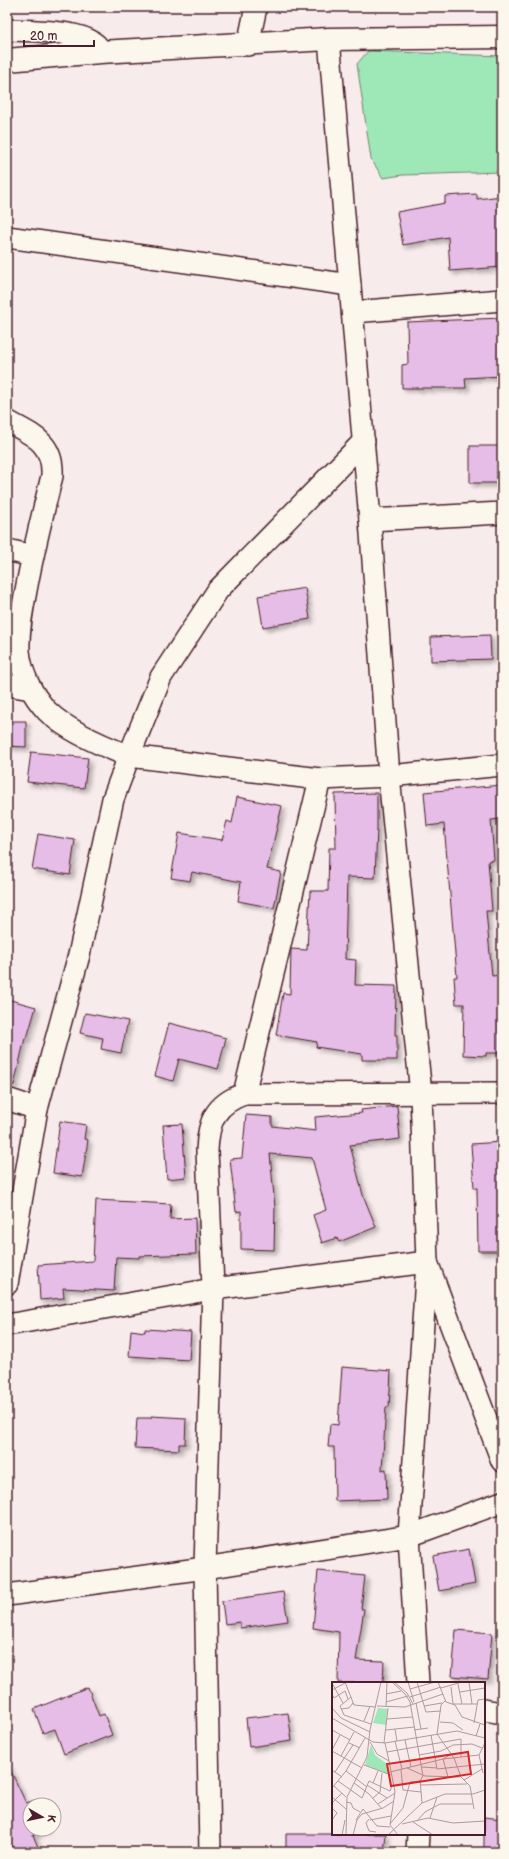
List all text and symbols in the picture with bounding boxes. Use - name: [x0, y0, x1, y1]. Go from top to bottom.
- scale bar: [24, 22, 94, 48]
- text: 20 m: [30, 29, 57, 44]
- inset map: [332, 1682, 485, 1835]
- north arrow: [22, 1797, 62, 1837]
- text: K: [44, 1814, 58, 1824]

